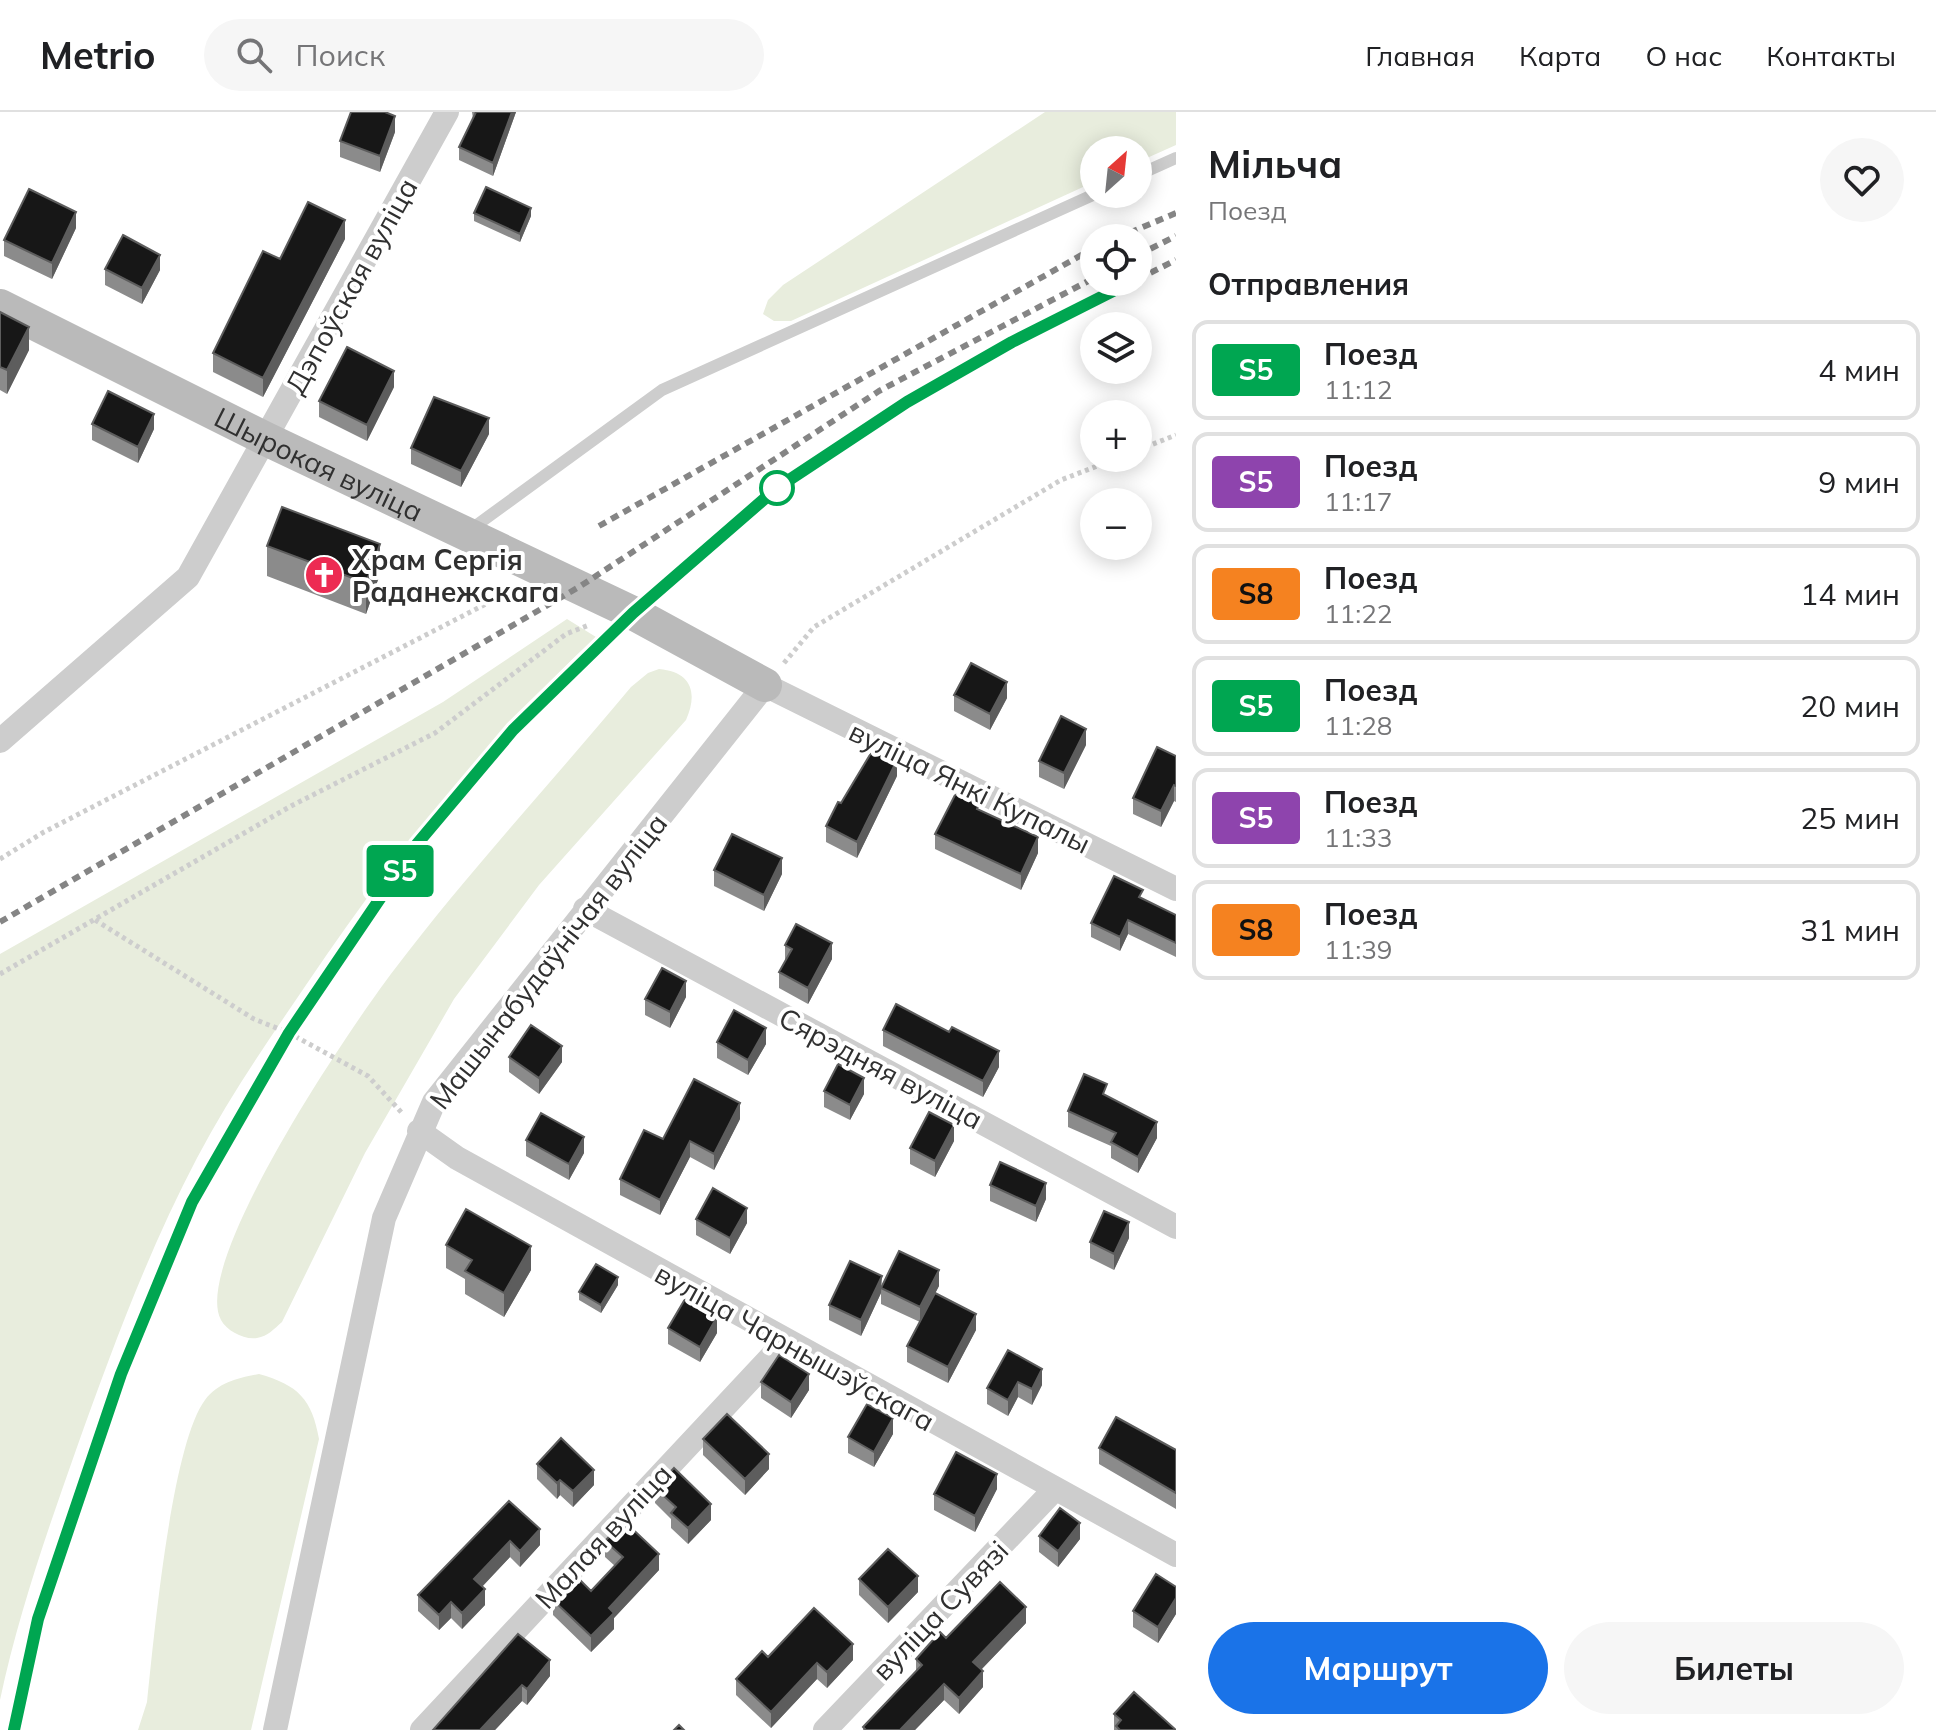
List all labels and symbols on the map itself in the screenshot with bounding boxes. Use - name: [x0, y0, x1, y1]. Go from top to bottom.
- north arrow: [1080, 136, 1152, 208]
- street label: Дэпоўская вуліца: [277, 172, 425, 400]
- street label: Шырокая вуліца: [209, 399, 429, 529]
- unlabelled marker: [760, 471, 794, 505]
- place label: Храм Сергія Раданежскага: [351, 542, 559, 609]
- church icon: Храм Сергія Раданежскага: [303, 554, 345, 596]
- street label: вуліца Янкі Купалы: [844, 713, 1096, 861]
- street label: Машынабудаўнічая вуліца: [422, 806, 674, 1116]
- line badge: S5: [364, 845, 436, 897]
- street label: Сярэдняя вуліца: [773, 1000, 989, 1136]
- street label: вуліца Чарнышэўскага: [649, 1256, 941, 1438]
- street label: Малая вуліца: [527, 1456, 679, 1616]
- street label: вуліца Сувязі: [865, 1533, 1015, 1687]

